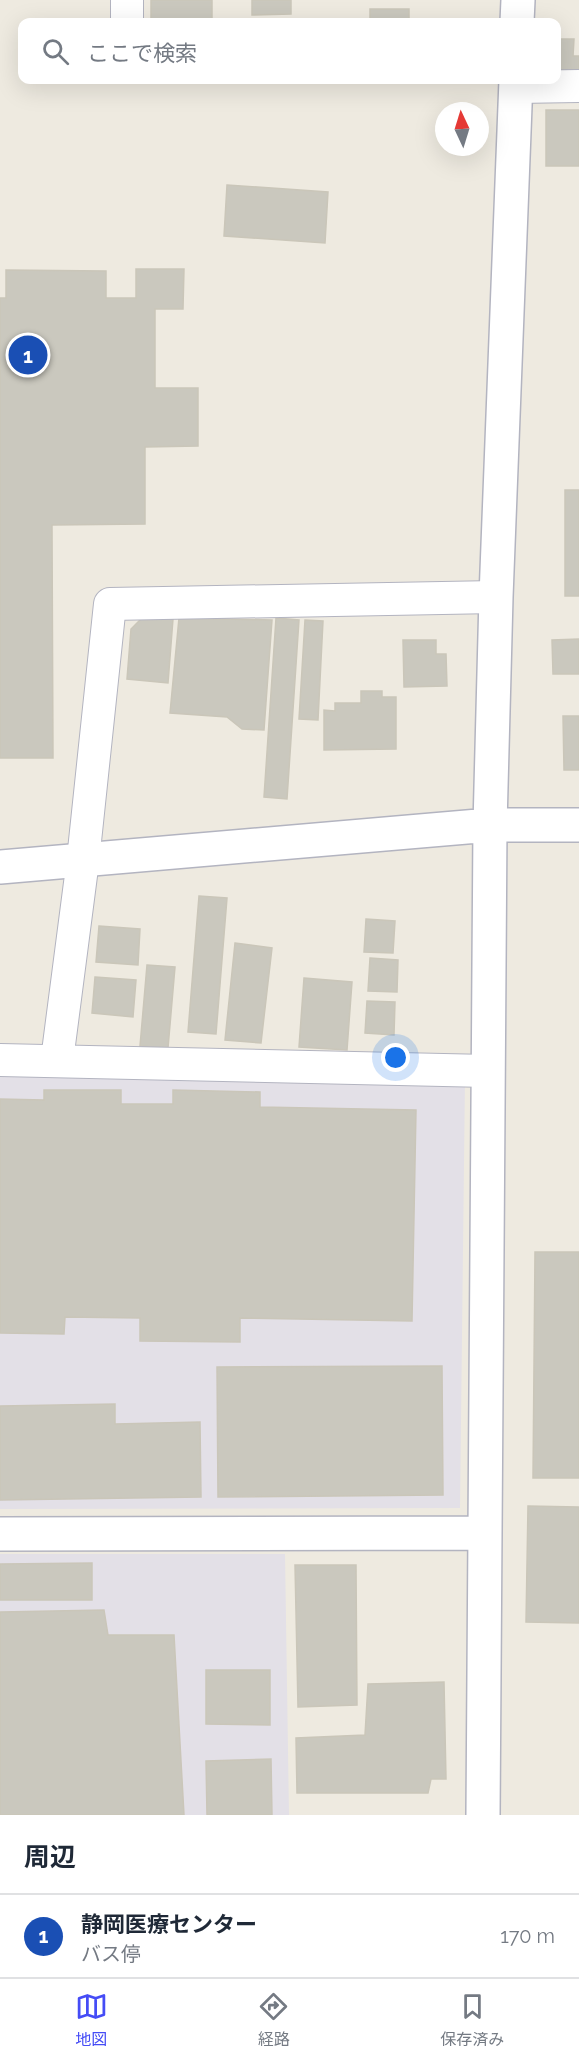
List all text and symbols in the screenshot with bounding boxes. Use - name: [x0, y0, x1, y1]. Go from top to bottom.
- search box: [18, 18, 561, 84]
- icon: search: [39, 35, 72, 68]
- text: ここで検索: [87, 40, 197, 66]
- north arrow: [435, 102, 489, 156]
- pin: 1: [9, 332, 48, 378]
- your location: [381, 1043, 410, 1072]
- text: 周辺: [24, 1842, 76, 1872]
- text: 静岡医療センター: [81, 1911, 257, 1937]
- text: 1: [39, 1924, 48, 1948]
- text: 170 m: [500, 1924, 555, 1948]
- text: バス停: [81, 1942, 141, 1966]
- tab: 地図: [75, 1990, 108, 2050]
- tab: 経路: [257, 1990, 290, 2050]
- tab: 保存済み: [440, 1990, 504, 2050]

